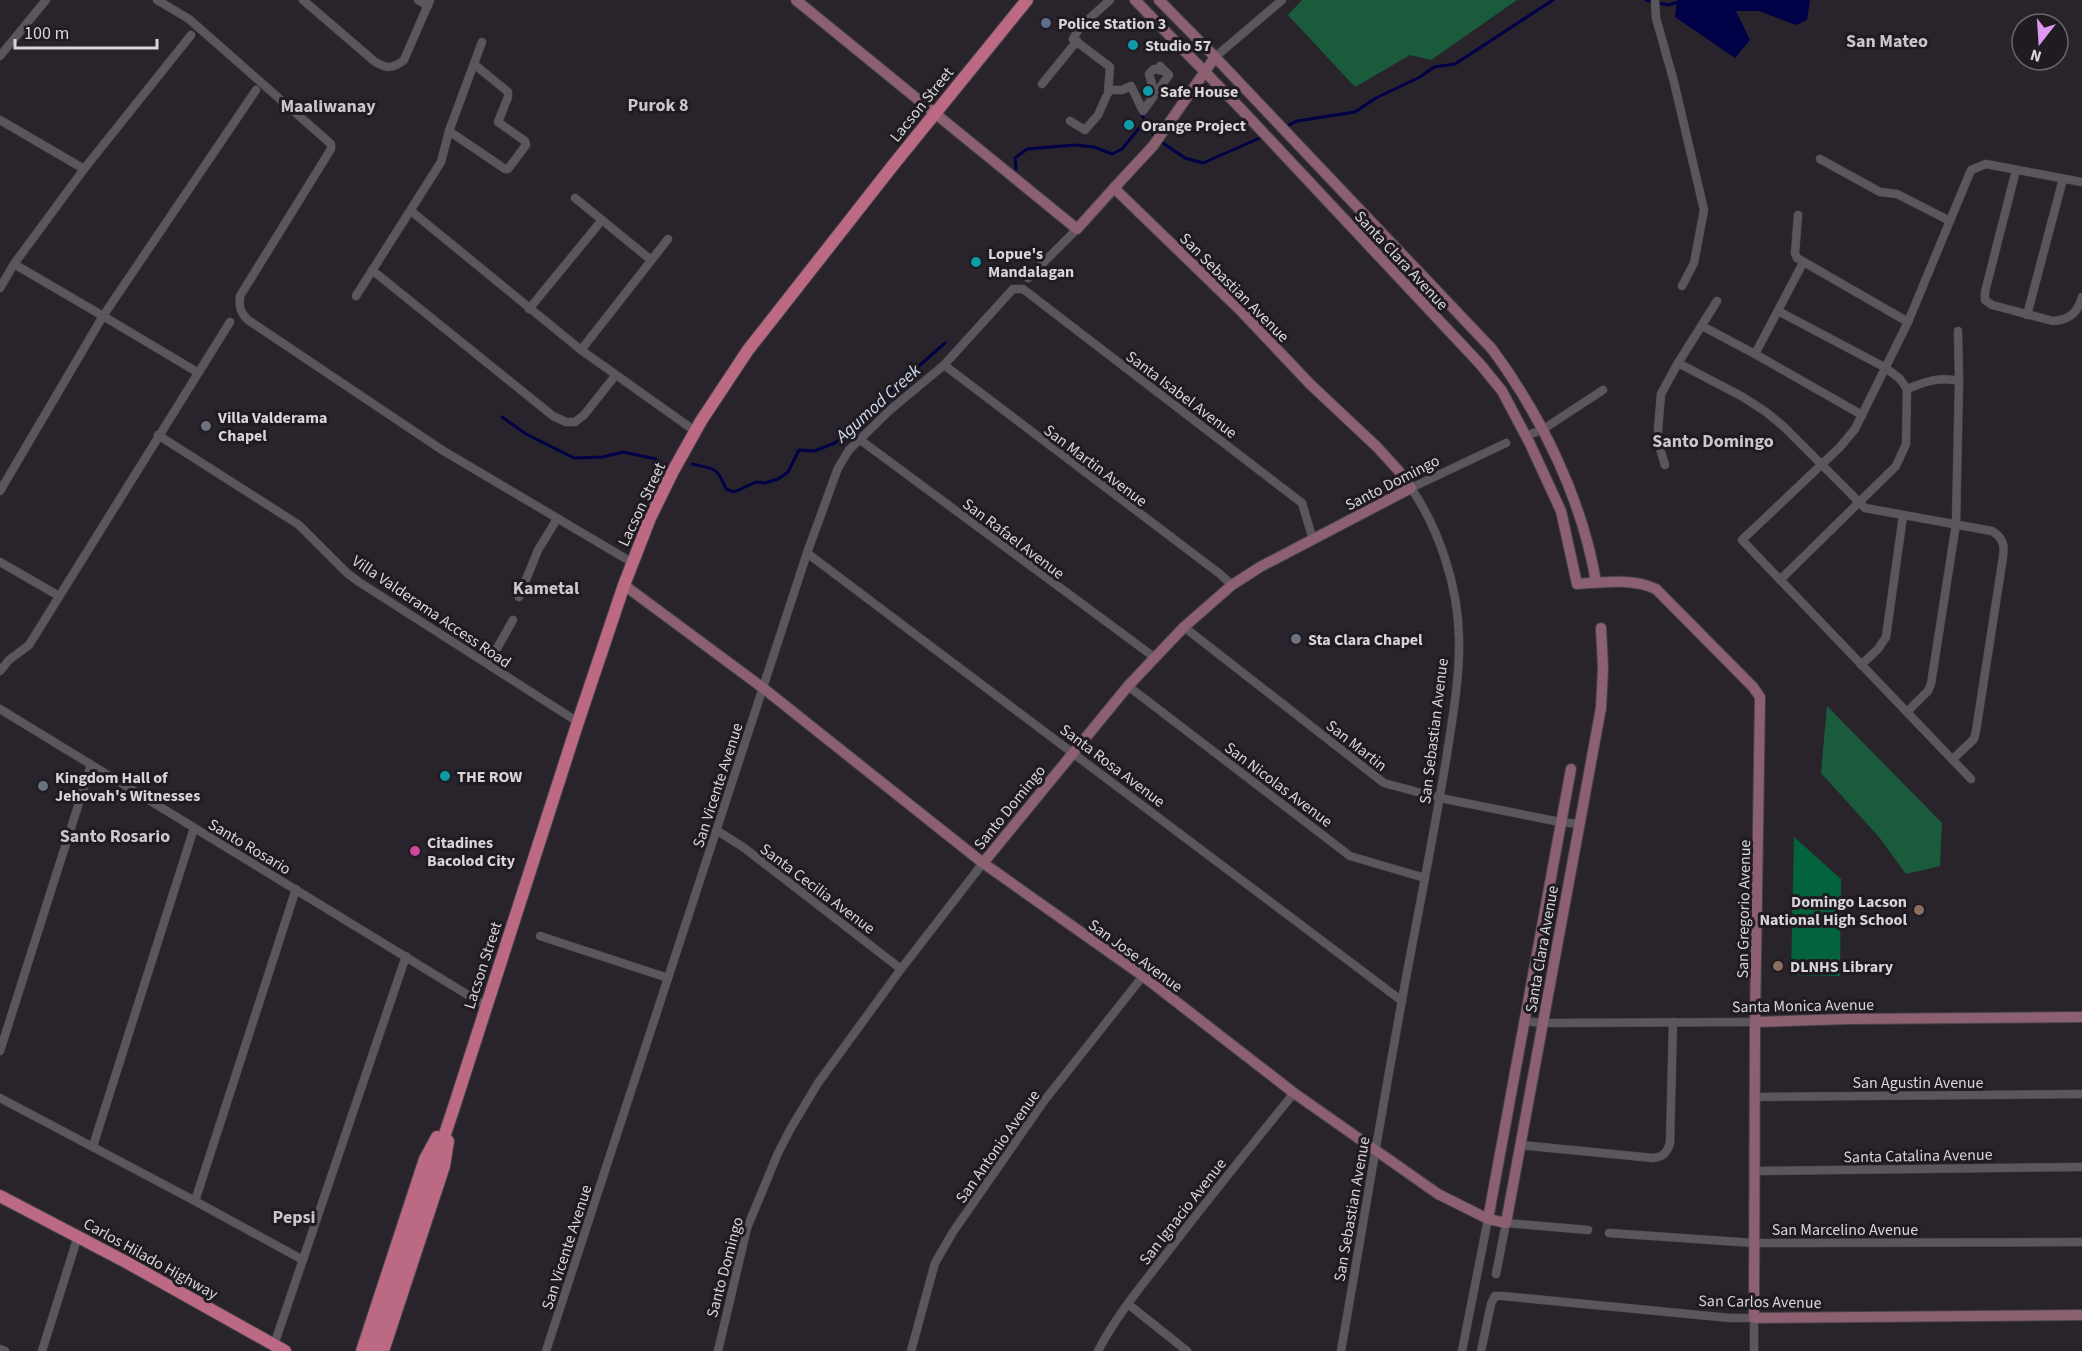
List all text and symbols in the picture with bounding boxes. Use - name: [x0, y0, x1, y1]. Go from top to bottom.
- scale bar: [15, 12, 158, 50]
- north arrow: [2010, 12, 2070, 72]
- place label: Police Station 3: [1058, 13, 1166, 35]
- marker: Police Station 3: [1039, 16, 1053, 30]
- text: 100 m: [24, 21, 69, 46]
- district label: San Mateo: [1846, 29, 1928, 54]
- place label: Studio 57: [1145, 35, 1211, 57]
- marker: Studio 57: [1126, 38, 1140, 52]
- text: N: [2028, 43, 2044, 67]
- street label: Lacson Street: [885, 62, 959, 147]
- place label: Safe House: [1160, 81, 1238, 103]
- marker: Safe House: [1141, 84, 1155, 98]
- district label: Purok 8: [628, 93, 688, 118]
- district label: Maaliwanay: [280, 94, 376, 119]
- place label: Orange Project: [1141, 115, 1246, 137]
- marker: Orange Project: [1122, 118, 1136, 132]
- street label: Santa Clara Avenue: [1349, 206, 1453, 315]
- street label: San Sebastian Avenue: [1175, 228, 1294, 347]
- place label: Lopue's Mandalagan: [988, 243, 1074, 283]
- marker: Lopue's Mandalagan: [969, 255, 983, 269]
- street label: Santa Isabel Avenue: [1121, 346, 1242, 444]
- water label: Agumod Creek: [830, 358, 927, 449]
- place label: Villa Valderama Chapel: [217, 407, 327, 447]
- marker: Villa Valderama Chapel: [199, 419, 213, 433]
- street label: San Martin Avenue: [1039, 420, 1152, 512]
- district label: Santo Domingo: [1652, 429, 1774, 454]
- street label: Santo Domingo: [1341, 450, 1444, 516]
- street label: Lacson Street: [613, 458, 671, 550]
- street label: San Rafael Avenue: [958, 493, 1069, 585]
- street label: Villa Valderama Access Road: [347, 550, 515, 673]
- district label: Kametal: [513, 576, 579, 601]
- place label: Sta Clara Chapel: [1308, 629, 1423, 651]
- marker: Sta Clara Chapel: [1289, 632, 1303, 646]
- street label: San Sebastian Avenue: [1414, 657, 1454, 805]
- street label: San Martin: [1321, 715, 1391, 777]
- street label: Santa Rosa Avenue: [1055, 719, 1170, 813]
- street label: San Vicente Avenue: [687, 720, 749, 851]
- street label: San Nicolas Avenue: [1220, 737, 1337, 833]
- street label: Santo Domingo: [969, 761, 1051, 855]
- place label: THE ROW: [457, 766, 522, 788]
- place label: Kingdom Hall of Jehovah's Witnesses: [55, 767, 200, 807]
- marker: THE ROW: [438, 769, 452, 783]
- marker: Kingdom Hall of Jehovah's Witnesses: [36, 779, 50, 793]
- street label: Santo Rosario: [204, 813, 295, 880]
- district label: Santo Rosario: [60, 824, 170, 849]
- place label: Citadines Bacolod City: [427, 832, 516, 872]
- street label: Santa Cecilia Avenue: [755, 838, 879, 939]
- street label: San Gregorio Avenue: [1732, 839, 1756, 979]
- marker: Citadines Bacolod City: [408, 844, 422, 858]
- street label: Santa Clara Avenue: [1520, 884, 1564, 1014]
- place label: Domingo Lacson National High School: [1759, 891, 1907, 931]
- marker: Domingo Lacson National High School: [1912, 903, 1926, 917]
- street label: San Jose Avenue: [1084, 914, 1187, 998]
- street label: Lacson Street: [458, 918, 508, 1012]
- place label: DLNHS Library: [1790, 956, 1894, 978]
- marker: DLNHS Library: [1771, 959, 1785, 973]
- street label: Santa Monica Avenue: [1732, 994, 1874, 1018]
- street label: San Agustin Avenue: [1852, 1072, 1984, 1094]
- street label: San Antonio Avenue: [950, 1085, 1045, 1208]
- street label: San Sebastian Avenue: [1328, 1135, 1376, 1283]
- street label: Santa Catalina Avenue: [1843, 1144, 1993, 1168]
- street label: San Ignacio Avenue: [1134, 1154, 1232, 1270]
- street label: San Vicente Avenue: [536, 1182, 598, 1313]
- district label: Pepsi: [273, 1205, 315, 1230]
- street label: Carlos Hilado Highway: [79, 1213, 222, 1305]
- street label: Santo Domingo: [701, 1214, 749, 1320]
- street label: San Marcelino Avenue: [1772, 1219, 1918, 1241]
- street label: San Carlos Avenue: [1698, 1290, 1822, 1314]

